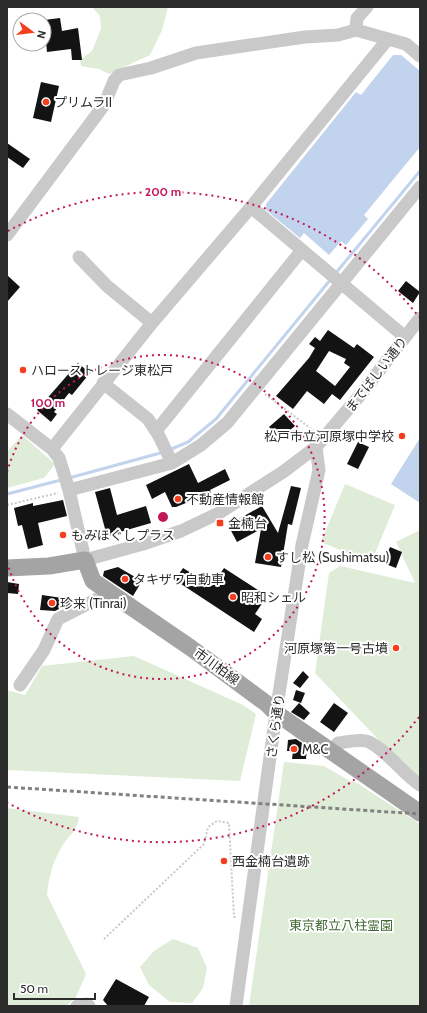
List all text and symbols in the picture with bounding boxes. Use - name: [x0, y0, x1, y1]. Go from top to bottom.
- north arrow: [12, 12, 52, 52]
- text: N: [34, 29, 49, 40]
- place label: プリムラII: [54, 94, 112, 110]
- marker: プリムラII: [41, 97, 51, 107]
- text: 200 m: [145, 184, 181, 199]
- street label: までばしい通り: [342, 333, 410, 415]
- place label: ハローストレージ東松戸: [31, 362, 173, 378]
- marker: ハローストレージ東松戸: [18, 365, 28, 375]
- text: 100 m: [31, 395, 65, 410]
- place label: 松戸市立河原塚中学校: [264, 428, 394, 444]
- marker: 松戸市立河原塚中学校: [397, 431, 407, 441]
- place label: 不動産情報館: [186, 491, 264, 507]
- marker: 不動産情報館: [173, 494, 183, 504]
- centre of rings: [156, 510, 170, 524]
- place label: 金楠台: [228, 515, 267, 531]
- marker: 金楠台: [215, 518, 225, 528]
- place label: もみほぐしプラス: [71, 527, 175, 543]
- marker: もみほぐしプラス: [58, 530, 68, 540]
- place label: すし松 (Sushimatsu): [276, 549, 390, 565]
- marker: すし松 (Sushimatsu): [263, 552, 273, 562]
- place label: タキザワ自動車: [133, 571, 224, 587]
- marker: タキザワ自動車: [120, 574, 130, 584]
- place label: 昭和シェル: [241, 589, 306, 605]
- marker: 昭和シェル: [228, 592, 238, 602]
- place label: 珍来 (Tinrai): [60, 595, 127, 611]
- marker: 珍来 (Tinrai): [47, 598, 57, 608]
- place label: 河原塚第一号古墳: [284, 640, 388, 656]
- marker: 河原塚第一号古墳: [391, 643, 401, 653]
- street label: 市川柏線: [191, 644, 243, 688]
- street label: さくら通り: [263, 693, 287, 759]
- place label: M&C: [302, 741, 329, 757]
- marker: M&C: [289, 744, 299, 754]
- place label: 西金楠台遺跡: [232, 853, 310, 869]
- marker: 西金楠台遺跡: [219, 856, 229, 866]
- park label: 東京都立八柱霊園: [289, 917, 393, 933]
- scale bar: [14, 975, 95, 1001]
- text: 50 m: [20, 981, 48, 996]

